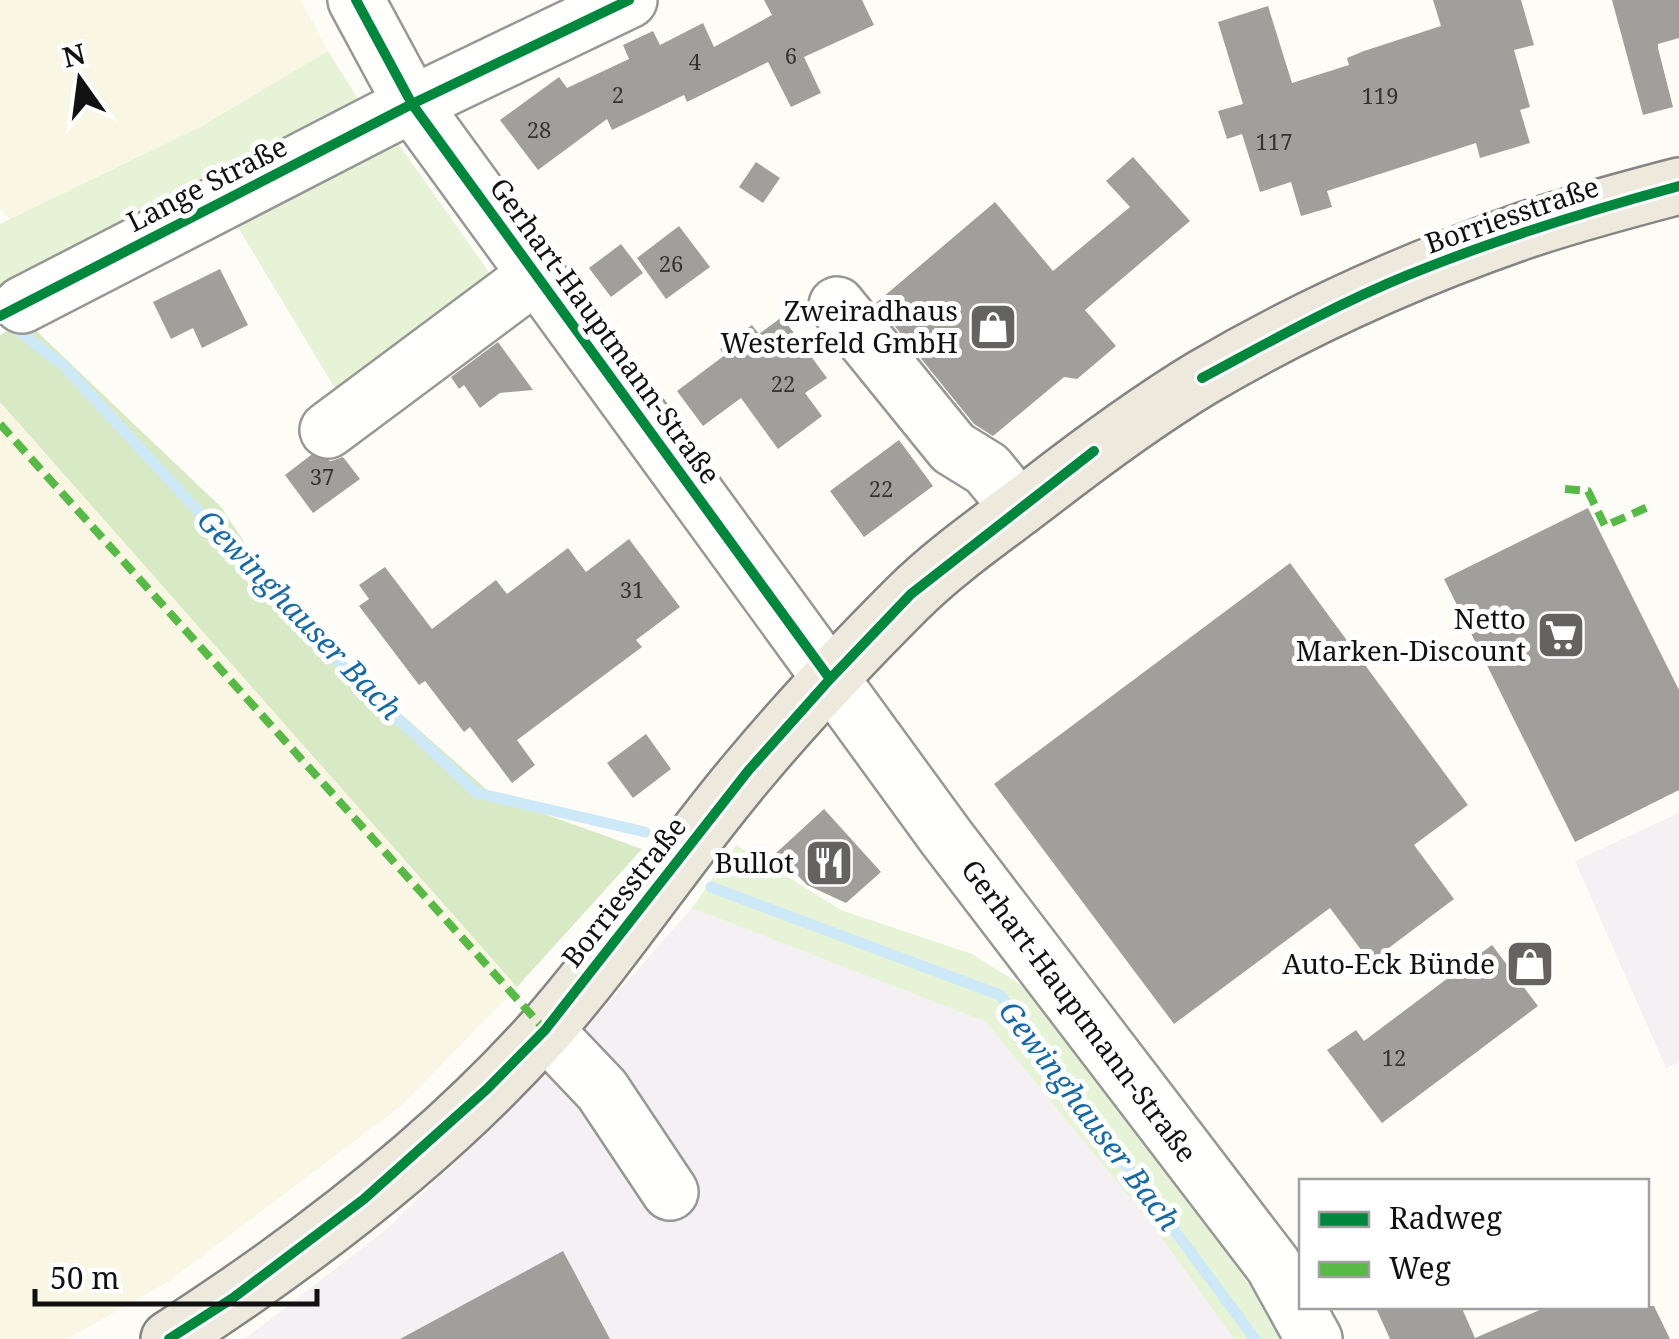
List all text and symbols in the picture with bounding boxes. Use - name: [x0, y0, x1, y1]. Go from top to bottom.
- north arrow: [30, 30, 130, 130]
- text: N: [58, 34, 89, 76]
- house number: 6: [785, 40, 797, 70]
- house number: 4: [689, 46, 701, 76]
- house number: 2: [612, 79, 624, 109]
- house number: 119: [1362, 80, 1398, 110]
- house number: 28: [527, 114, 551, 144]
- street label: Lange Straße: [120, 126, 293, 240]
- house number: 117: [1256, 126, 1292, 156]
- street label: Borriesstraße: [1420, 167, 1604, 262]
- street label: Gerhart-Hauptmann-Straße: [482, 170, 730, 491]
- house number: 26: [659, 248, 683, 278]
- place label: Zweiradhaus Westerfeld GmbH: [720, 291, 958, 361]
- shop icon: Zweiradhaus Westerfeld GmbH: [967, 301, 1019, 353]
- house number: 22: [771, 368, 795, 398]
- house number: 37: [310, 461, 334, 491]
- house number: 22: [869, 473, 893, 503]
- water label: Gewinghauser Bach: [189, 500, 411, 728]
- house number: 31: [620, 574, 644, 604]
- place label: Netto Marken-Discount: [1296, 599, 1526, 669]
- supermarket icon: Netto Marken-Discount: [1535, 609, 1587, 661]
- street label: Borriesstraße: [552, 808, 694, 975]
- restaurant icon: Bullot: [803, 837, 855, 889]
- place label: Bullot: [715, 843, 794, 881]
- street label: Gerhart-Hauptmann-Straße: [953, 851, 1206, 1170]
- shop icon: Auto-Eck Bünde: [1504, 938, 1556, 990]
- place label: Auto-Eck Bünde: [1282, 944, 1495, 982]
- water label: Gewinghauser Bach: [990, 992, 1190, 1238]
- house number: 12: [1382, 1042, 1406, 1072]
- legend: [1299, 1179, 1649, 1309]
- text: Radweg: [1389, 1197, 1502, 1238]
- scale bar: [35, 1244, 318, 1306]
- text: Weg: [1389, 1247, 1451, 1288]
- text: 50 m: [50, 1257, 120, 1298]

